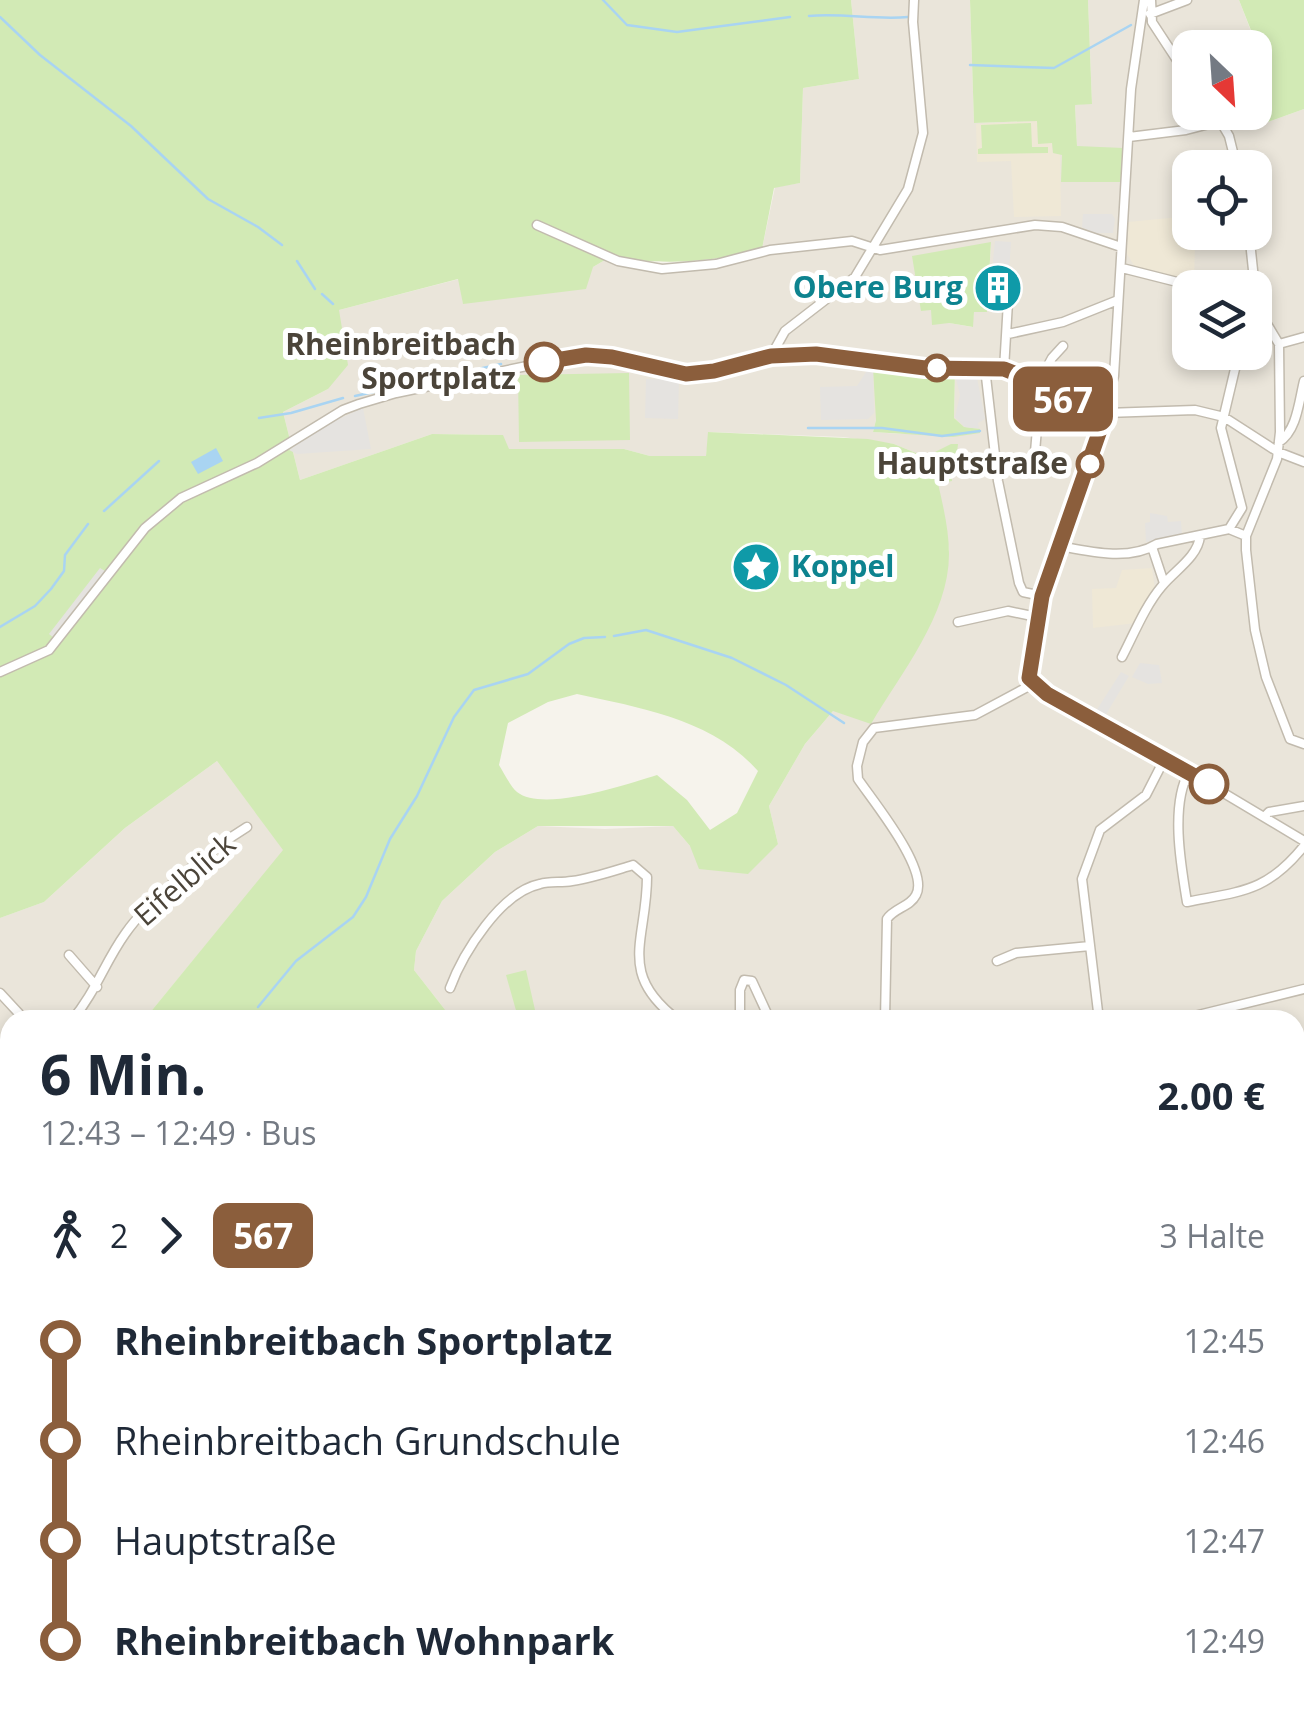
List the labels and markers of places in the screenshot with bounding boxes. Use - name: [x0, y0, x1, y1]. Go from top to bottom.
- building icon: Obere Burg: [972, 262, 1024, 314]
- place label: Obere Burg: [793, 266, 963, 307]
- place label: Rheinbreitbach Sportplatz: [285, 323, 516, 398]
- marker: Rheinbreitbach Sportplatz: [525, 343, 563, 381]
- unlabelled marker: [924, 355, 950, 381]
- place label: Hauptstraße: [876, 442, 1068, 483]
- marker: Hauptstraße: [1077, 451, 1103, 477]
- place icon: Koppel: [730, 541, 782, 593]
- place label: Koppel: [791, 545, 894, 586]
- unlabelled marker: [1190, 765, 1228, 803]

